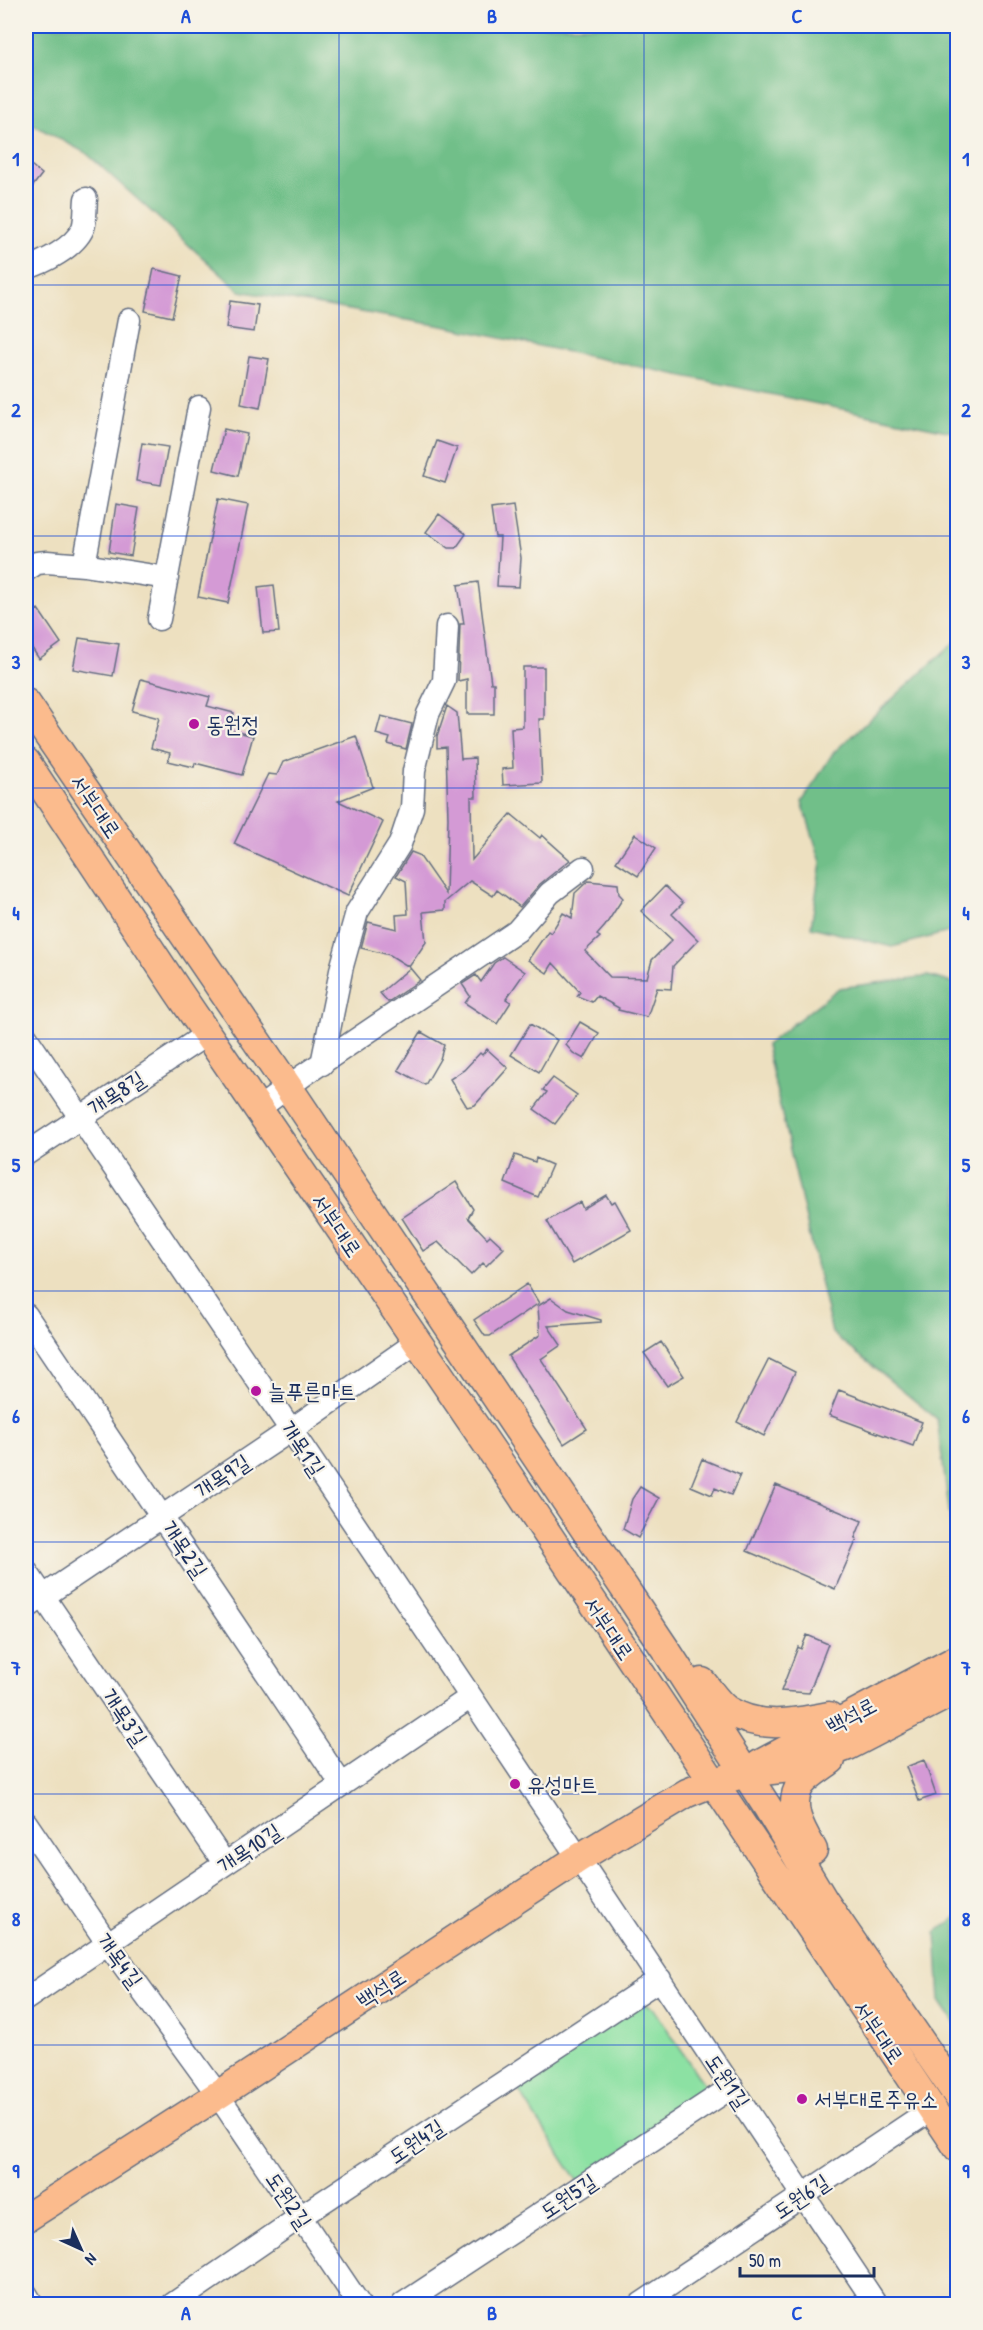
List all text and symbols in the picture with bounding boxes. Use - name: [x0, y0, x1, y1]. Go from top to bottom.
- text: A: [181, 2, 191, 29]
- text: B: [487, 2, 497, 29]
- text: C: [792, 2, 803, 29]
- text: 1: [12, 145, 20, 172]
- text: 1: [962, 145, 970, 172]
- text: 2: [11, 396, 21, 423]
- text: 2: [961, 396, 971, 423]
- text: 3: [12, 648, 21, 675]
- text: 3: [962, 648, 971, 675]
- place label: 동원정: [206, 709, 259, 739]
- marker: 동원정: [187, 717, 201, 731]
- street label: 서부대로: [64, 768, 128, 844]
- text: 4: [12, 899, 20, 926]
- text: 4: [962, 899, 970, 926]
- street label: 개목8길: [82, 1063, 151, 1123]
- text: 5: [12, 1151, 21, 1178]
- text: 5: [962, 1151, 971, 1178]
- street label: 서부대로: [305, 1187, 369, 1263]
- place label: 늘푸른마트: [268, 1376, 357, 1406]
- marker: 늘푸른마트: [249, 1384, 263, 1398]
- text: 6: [12, 1402, 20, 1429]
- text: 6: [962, 1402, 970, 1429]
- street label: 개목1길: [273, 1414, 333, 1482]
- street label: 개목9길: [188, 1446, 256, 1506]
- street label: 개목2길: [155, 1514, 215, 1584]
- street label: 서부대로: [577, 1590, 641, 1666]
- text: 7: [10, 1654, 21, 1681]
- text: 7: [960, 1654, 971, 1681]
- street label: 개목3길: [95, 1683, 155, 1752]
- street label: 백석로: [821, 1689, 881, 1741]
- place label: 유성마트: [527, 1769, 598, 1799]
- marker: 유성마트: [508, 1777, 522, 1791]
- street label: 개목10길: [211, 1816, 287, 1880]
- text: 8: [12, 1905, 21, 1932]
- text: 8: [962, 1905, 971, 1932]
- street label: 개목4길: [90, 1926, 150, 1994]
- street label: 백석로: [351, 1961, 411, 2015]
- street label: 서부대로: [847, 1994, 911, 2070]
- street label: 도원1길: [698, 2047, 758, 2115]
- place label: 서부대로주유소: [814, 2084, 938, 2114]
- marker: 서부대로주유소: [795, 2092, 809, 2106]
- street label: 도원4길: [382, 2111, 450, 2171]
- text: 9: [12, 2157, 20, 2184]
- text: 9: [962, 2157, 970, 2184]
- street label: 도원2길: [259, 2165, 319, 2235]
- street label: 도원5길: [534, 2166, 603, 2226]
- street label: 도원6길: [767, 2166, 835, 2226]
- north arrow: [51, 2219, 111, 2279]
- scale bar: [740, 2240, 874, 2278]
- text: 50 m: [749, 2248, 781, 2273]
- text: N: [80, 2249, 102, 2271]
- text: A: [181, 2299, 191, 2326]
- text: B: [487, 2299, 497, 2326]
- text: C: [792, 2299, 803, 2326]

